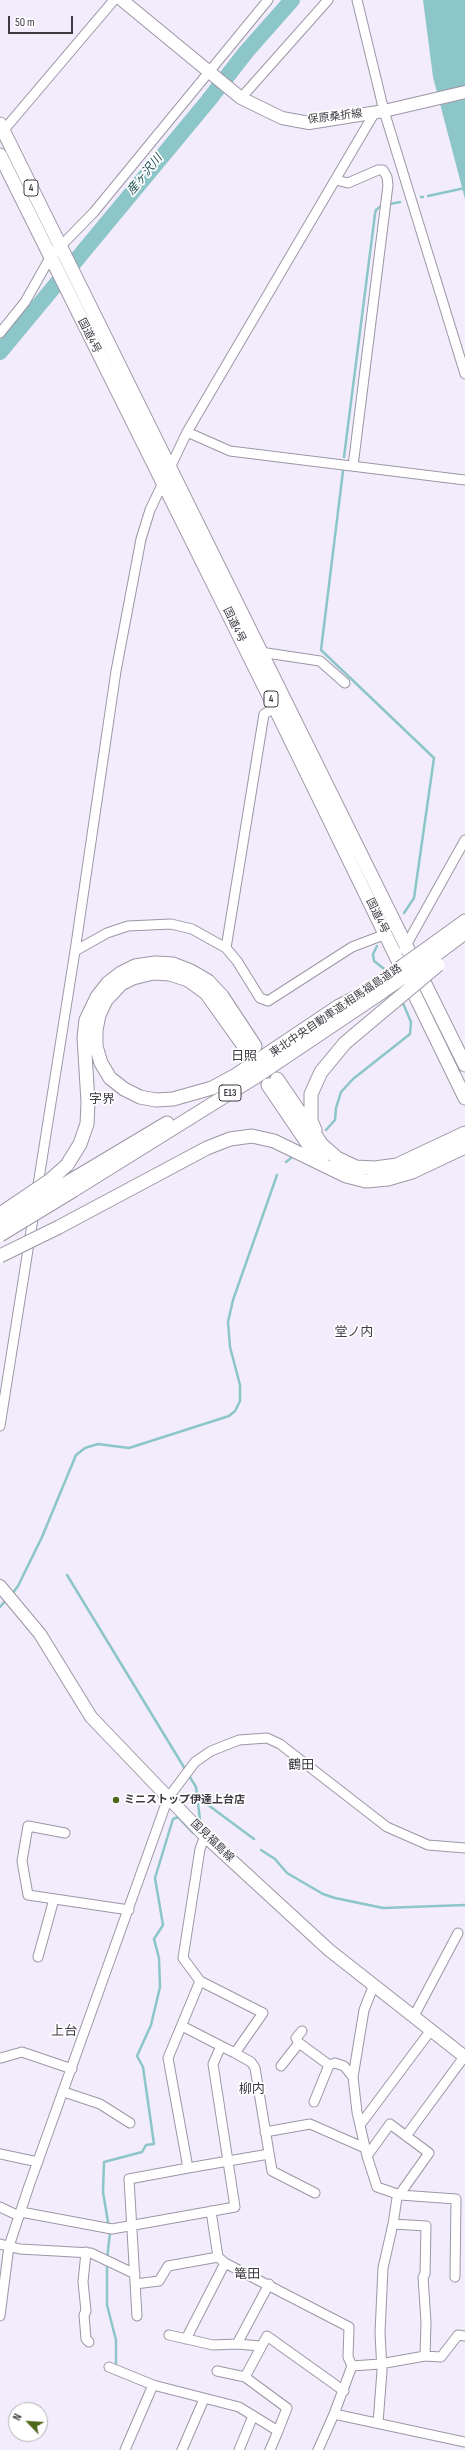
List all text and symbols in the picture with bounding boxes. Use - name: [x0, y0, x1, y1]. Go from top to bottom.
- scale bar: [10, 8, 75, 34]
- text: 50 m: [15, 15, 35, 30]
- street label: 保原桑折線: [307, 107, 363, 127]
- water label: 産ヶ沢川: [124, 152, 166, 198]
- road number: 4: [24, 180, 38, 196]
- street label: 国道4号: [75, 316, 103, 356]
- street label: 国道4号: [220, 605, 248, 645]
- road number: 4: [264, 691, 278, 707]
- street label: 国道4号: [363, 896, 391, 936]
- street label: 東北中央自動車道;相馬福島道路: [268, 962, 404, 1060]
- district label: 日照: [231, 1049, 257, 1065]
- road number: E13: [219, 1085, 241, 1101]
- district label: 字界: [89, 1092, 115, 1108]
- district label: 堂ノ内: [335, 1325, 373, 1341]
- district label: 鶴田: [288, 1758, 314, 1774]
- place label: ミニストップ伊達上台店: [124, 1793, 245, 1807]
- marker: ミニストップ伊達上台店: [111, 1795, 121, 1805]
- street label: 国見福島線: [188, 1817, 236, 1865]
- district label: 上台: [51, 2024, 77, 2040]
- district label: 柳内: [239, 2082, 265, 2098]
- district label: 篭田: [234, 2267, 260, 2283]
- north arrow: [8, 2402, 48, 2442]
- text: N: [10, 2412, 25, 2423]

